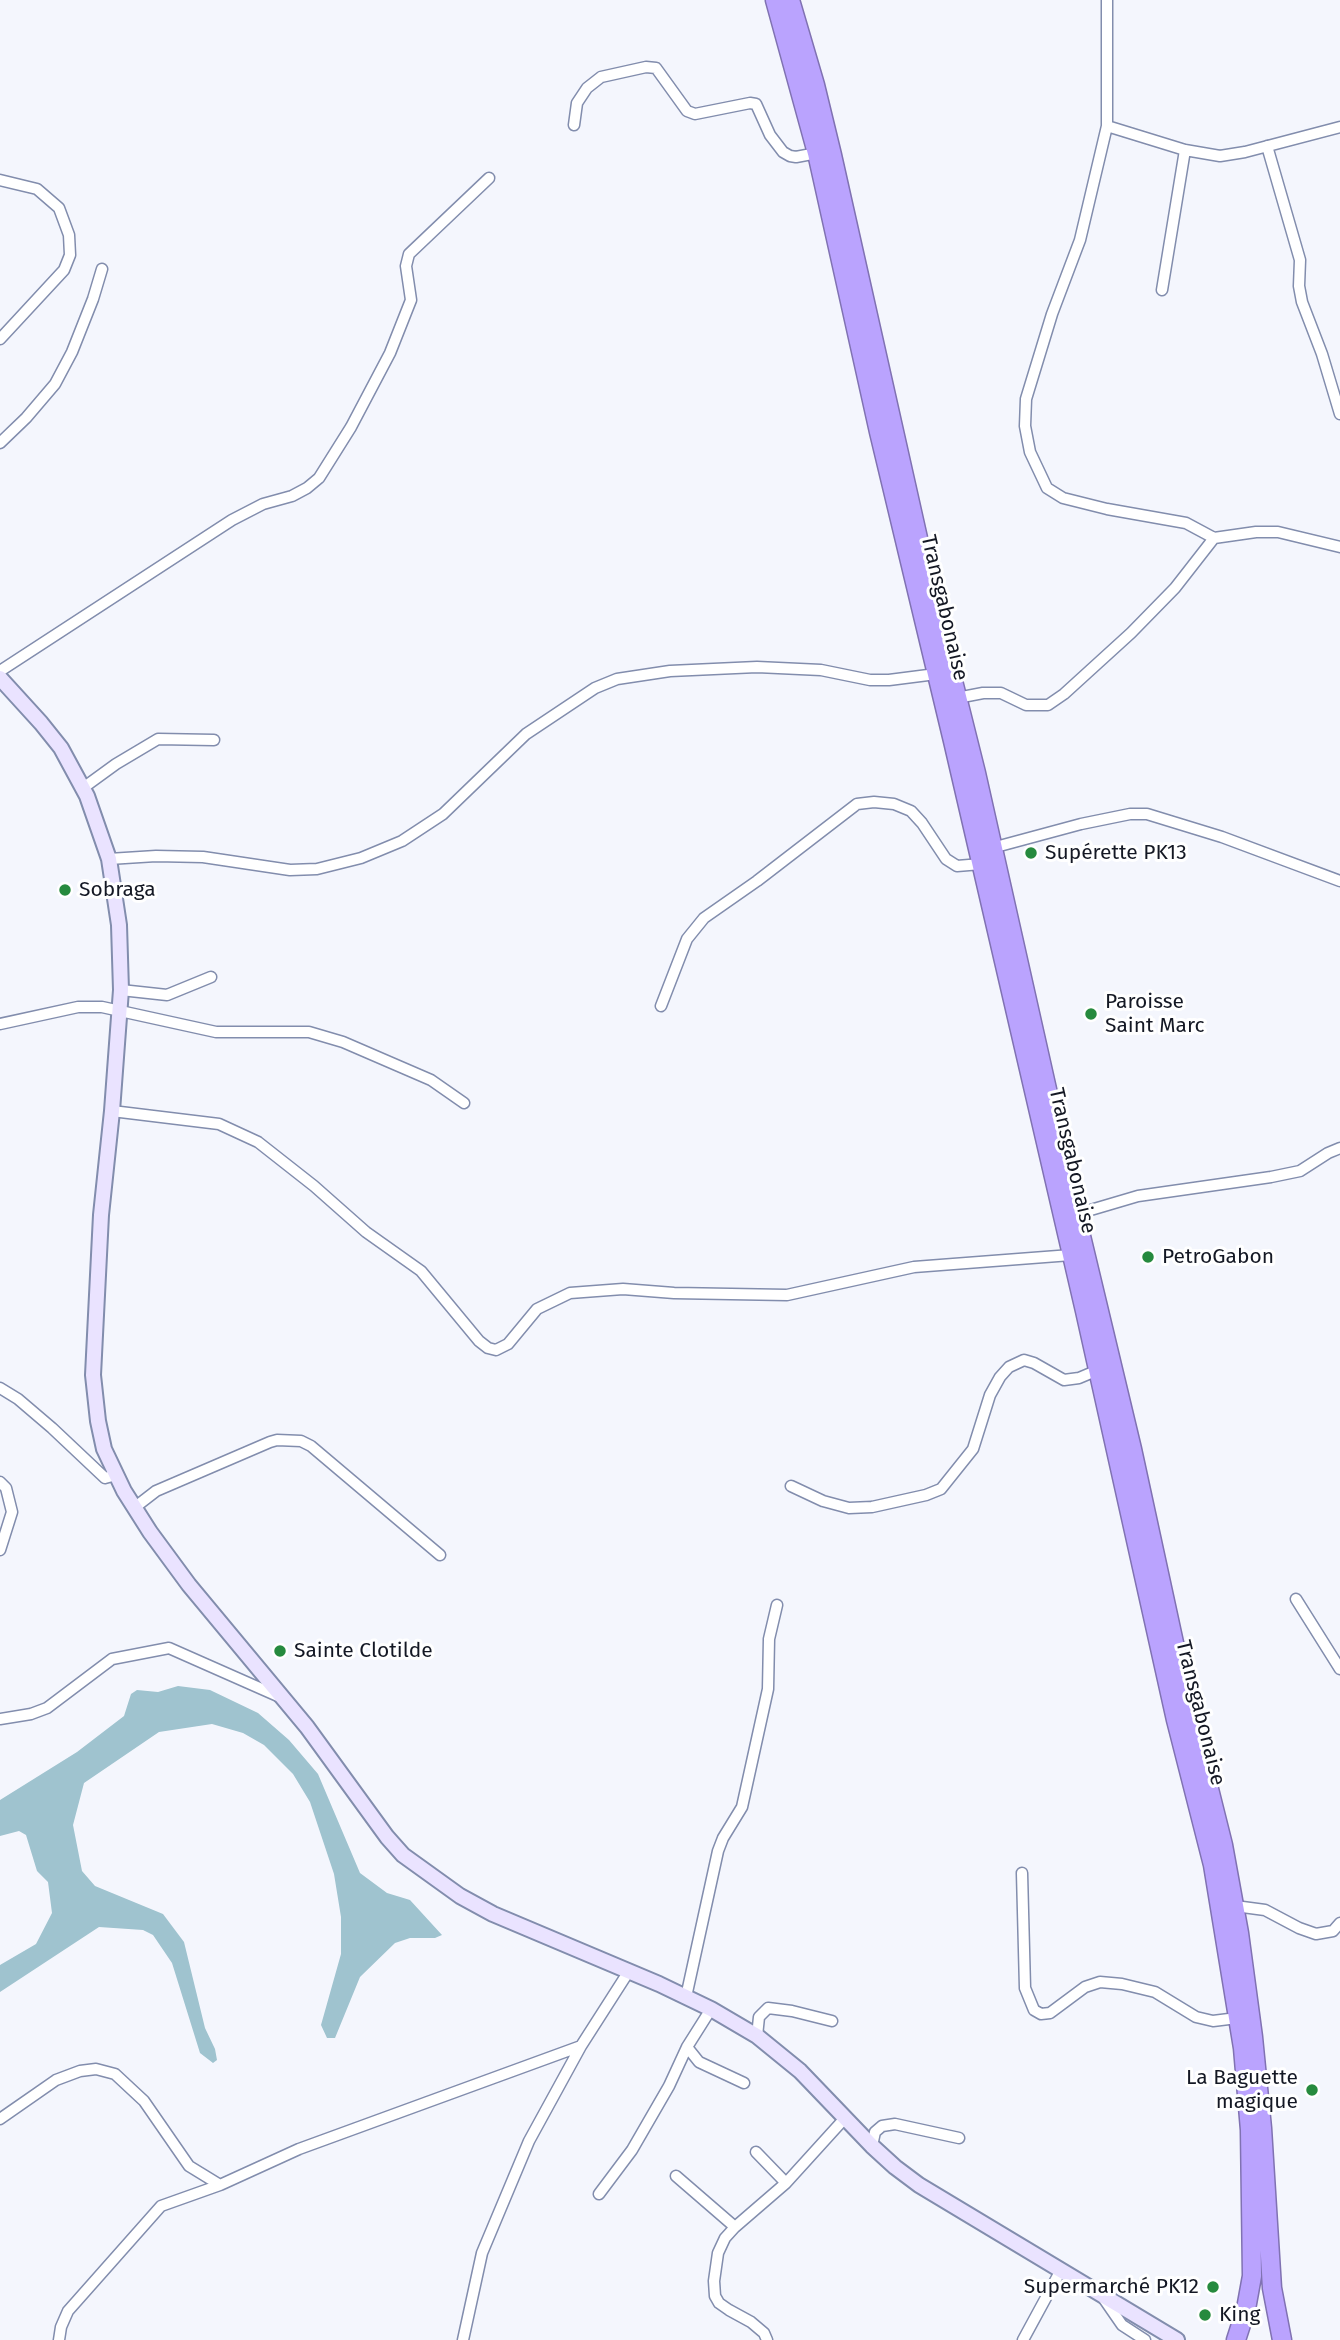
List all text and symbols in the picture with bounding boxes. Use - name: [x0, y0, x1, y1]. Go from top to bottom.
- street label: Transgabonaise: [915, 533, 973, 683]
- place label: Supérette PK13: [1045, 840, 1187, 866]
- marker: Supérette PK13: [1023, 845, 1039, 861]
- place label: Sobraga: [79, 877, 156, 903]
- marker: Sobraga: [57, 882, 73, 898]
- place label: Paroisse Saint Marc: [1105, 989, 1205, 1039]
- marker: Paroisse Saint Marc: [1083, 1006, 1099, 1022]
- street label: Transgabonaise: [1043, 1086, 1101, 1236]
- place label: PetroGabon: [1162, 1244, 1274, 1270]
- marker: PetroGabon: [1140, 1249, 1156, 1265]
- place label: Sainte Clotilde: [294, 1638, 433, 1664]
- street label: Transgabonaise: [1170, 1638, 1230, 1788]
- marker: Sainte Clotilde: [272, 1643, 288, 1659]
- place label: La Baguette magique: [1186, 2065, 1298, 2115]
- marker: La Baguette magique: [1304, 2082, 1320, 2098]
- place label: Supermarché PK12: [1024, 2274, 1199, 2300]
- marker: Supermarché PK12: [1205, 2279, 1221, 2295]
- place label: King: [1219, 2302, 1261, 2328]
- marker: King: [1197, 2307, 1213, 2323]

